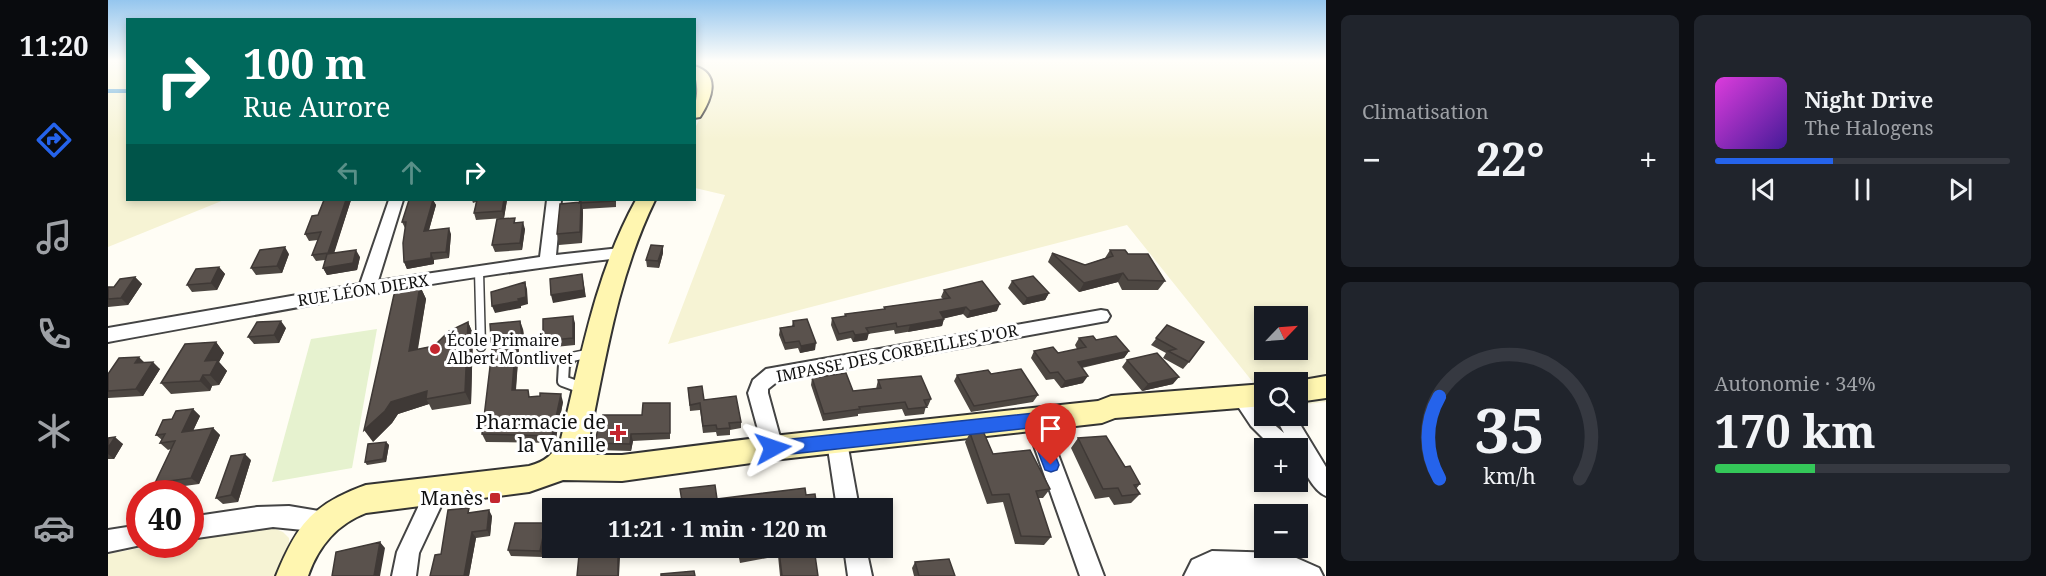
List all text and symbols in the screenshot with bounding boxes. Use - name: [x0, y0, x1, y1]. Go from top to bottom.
- text: 11:20: [19, 27, 89, 64]
- text: 100 m: [243, 34, 367, 91]
- icon: right: [144, 42, 222, 120]
- text: Night Drive: [1805, 84, 1933, 114]
- text: Rue Aurore: [243, 88, 390, 125]
- text: Climatisation: [1362, 98, 1489, 125]
- text: The Halogens: [1805, 114, 1934, 141]
- icon: directions: [33, 119, 75, 161]
- text: 22°: [1476, 128, 1545, 189]
- text: −: [1362, 137, 1381, 182]
- text: +: [1639, 137, 1657, 182]
- icon: left: [332, 156, 365, 189]
- icon: ahead: [395, 156, 428, 189]
- icon: right: [458, 156, 491, 189]
- icon: previous: [1747, 173, 1780, 206]
- icon: pause: [1846, 173, 1879, 206]
- icon: next: [1944, 173, 1977, 206]
- icon: music: [33, 216, 75, 258]
- street label: RUE LÉON DIERX: [296, 269, 431, 311]
- north arrow: [1254, 306, 1308, 360]
- map controls: [1254, 306, 1308, 558]
- icon: phone: [33, 313, 75, 355]
- street label: IMPASSE DES CORBEILLES D'OR: [774, 319, 1020, 387]
- place label: École Primaire Albert Montlivet: [447, 329, 573, 369]
- marker: École Primaire Albert Montlivet: [428, 342, 442, 356]
- text: Autonomie · 34%: [1715, 370, 1876, 397]
- button: search: [1254, 372, 1308, 426]
- text: 35: [1474, 386, 1545, 471]
- text: 170 km: [1715, 400, 1876, 461]
- pin: [1025, 403, 1076, 465]
- place label: Pharmacie de la Vanille: [475, 408, 606, 458]
- icon: climate: [33, 410, 75, 452]
- icon: arrive: [1034, 412, 1067, 445]
- position arrow: [741, 416, 805, 480]
- marker: Pharmacie de la Vanille: [611, 426, 625, 440]
- button: +: [1254, 438, 1308, 492]
- text: km/h: [1483, 461, 1536, 490]
- speed limit sign: 40: [126, 480, 204, 558]
- place label: Manès: [420, 484, 483, 511]
- marker: Manès: [488, 491, 502, 505]
- button: −: [1254, 504, 1308, 558]
- icon: car: [33, 507, 75, 549]
- text: 11:21 · 1 min · 120 m: [608, 513, 827, 543]

